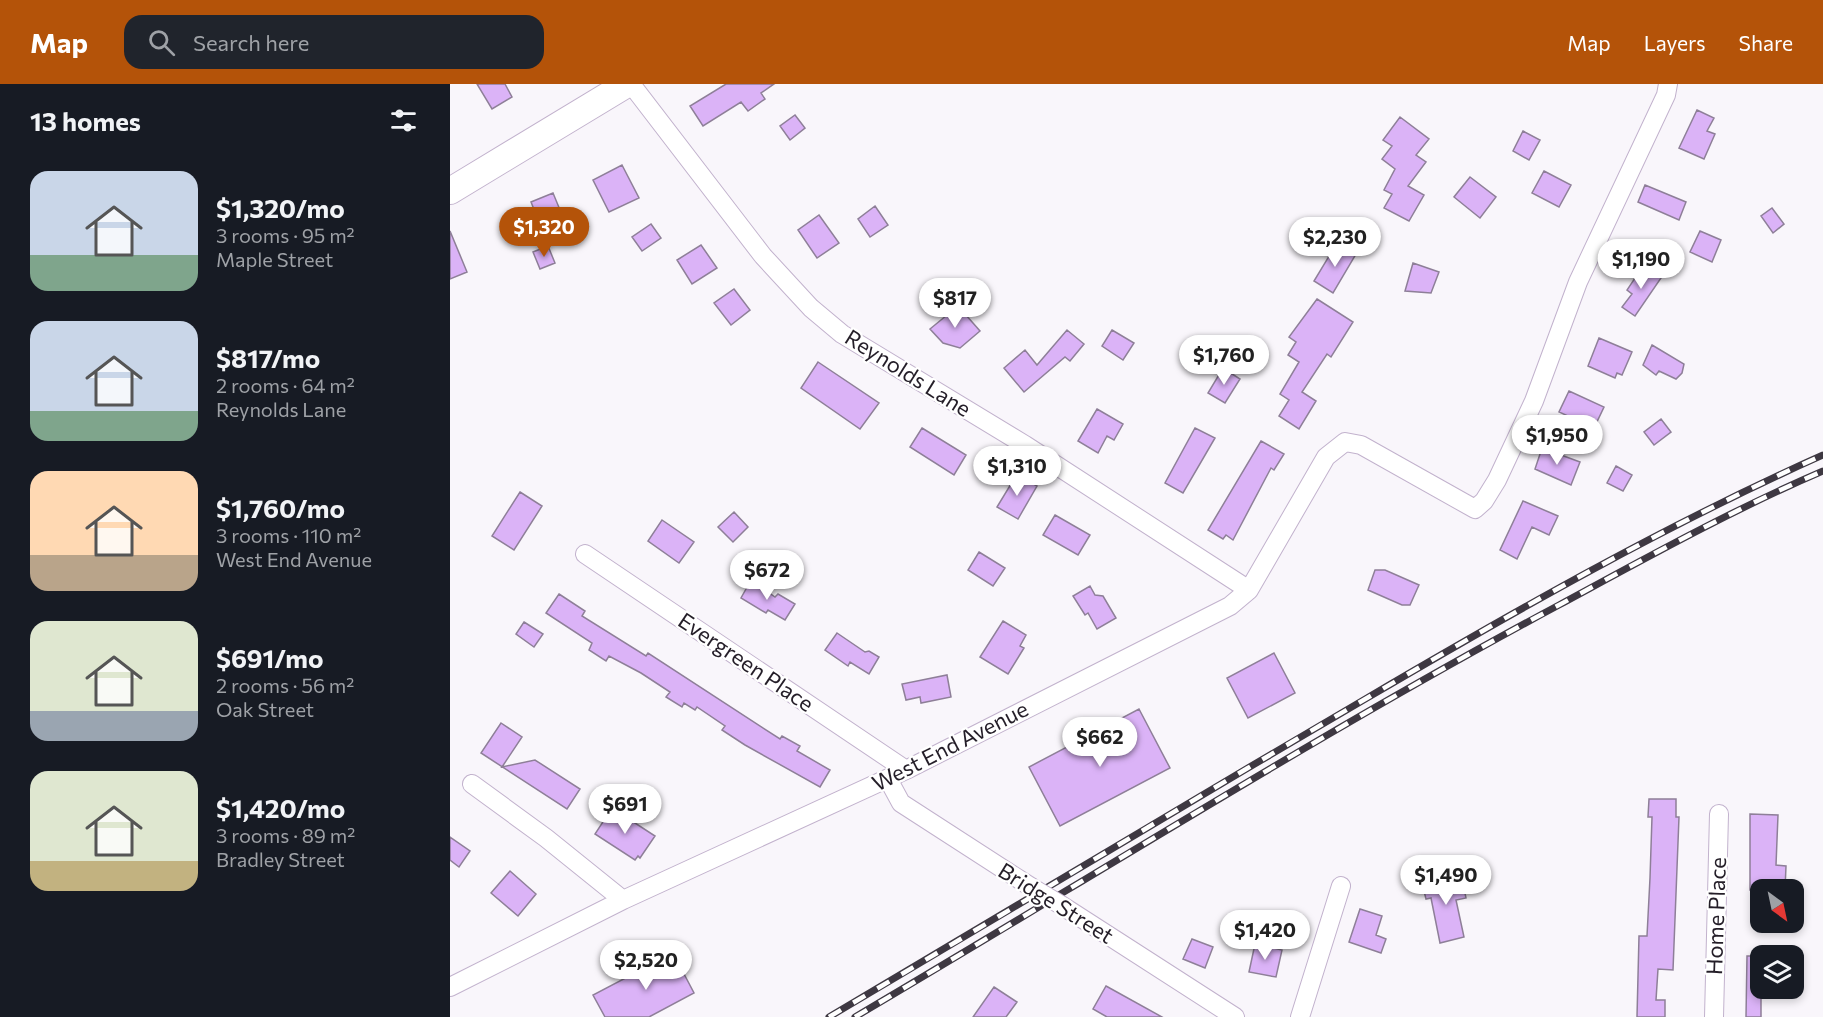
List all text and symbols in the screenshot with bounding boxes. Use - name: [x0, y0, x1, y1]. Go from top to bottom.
- search box: [124, 15, 544, 69]
- text: Map: [30, 25, 88, 59]
- icon: search: [145, 26, 178, 59]
- text: Search here: [193, 29, 309, 56]
- text: Map: [1567, 30, 1611, 55]
- text: Layers: [1644, 30, 1706, 55]
- text: Share: [1739, 30, 1793, 55]
- icon: filters: [387, 104, 420, 137]
- text: 13 homes: [30, 105, 141, 136]
- text: $1,320/mo: [216, 192, 345, 223]
- icon: home: [78, 195, 150, 267]
- pin: $1,320: [495, 207, 593, 258]
- text: $1,320: [513, 214, 575, 238]
- pin: $2,230: [1286, 217, 1384, 268]
- text: 3 rooms · 95 m²: [216, 223, 355, 247]
- text: $2,230: [1303, 224, 1367, 248]
- pin: $1,190: [1592, 239, 1690, 290]
- text: $1,190: [1612, 246, 1670, 270]
- text: Maple Street: [216, 247, 333, 271]
- pin: $817: [919, 278, 991, 329]
- text: $817: [933, 285, 977, 309]
- street label: Reynolds Lane: [840, 323, 976, 422]
- pin: $1,760: [1175, 335, 1273, 386]
- text: $817/mo: [216, 342, 320, 373]
- text: $1,760: [1193, 342, 1255, 366]
- icon: home: [78, 345, 150, 417]
- text: 2 rooms · 64 m²: [216, 373, 355, 397]
- text: Reynolds Lane: [216, 397, 346, 421]
- pin: $1,950: [1508, 415, 1606, 466]
- text: $1,950: [1526, 422, 1588, 446]
- pin: $1,310: [968, 446, 1066, 497]
- text: $1,310: [987, 453, 1047, 477]
- text: $1,760/mo: [216, 492, 345, 523]
- icon: home: [78, 495, 150, 567]
- text: 3 rooms · 110 m²: [216, 523, 361, 547]
- text: West End Avenue: [216, 547, 372, 571]
- pin: $672: [731, 550, 803, 601]
- text: $672: [744, 557, 790, 581]
- street label: Evergreen Place: [673, 606, 819, 717]
- text: $691/mo: [216, 642, 324, 673]
- icon: home: [78, 645, 150, 717]
- text: 2 rooms · 56 m²: [216, 673, 354, 697]
- street label: West End Avenue: [867, 695, 1032, 797]
- text: Oak Street: [216, 697, 314, 721]
- pin: $662: [1064, 717, 1136, 768]
- text: $662: [1076, 724, 1124, 748]
- pin: $691: [589, 784, 661, 835]
- text: $691: [603, 791, 647, 815]
- text: $1,420/mo: [216, 792, 345, 823]
- icon: home: [78, 795, 150, 867]
- text: 3 rooms · 89 m²: [216, 823, 355, 847]
- text: Bradley Street: [216, 847, 345, 871]
- pin: $1,490: [1397, 855, 1495, 906]
- street label: Bridge Street: [994, 856, 1119, 949]
- street label: Home Place: [1700, 857, 1731, 975]
- text: $1,490: [1414, 862, 1478, 886]
- north arrow: [1750, 879, 1804, 933]
- map controls: [1750, 879, 1804, 999]
- pin: $1,420: [1216, 910, 1314, 961]
- text: $1,420: [1234, 917, 1296, 941]
- pin: $2,520: [597, 940, 695, 991]
- button: layers: [1750, 945, 1804, 999]
- text: $2,520: [614, 947, 678, 971]

